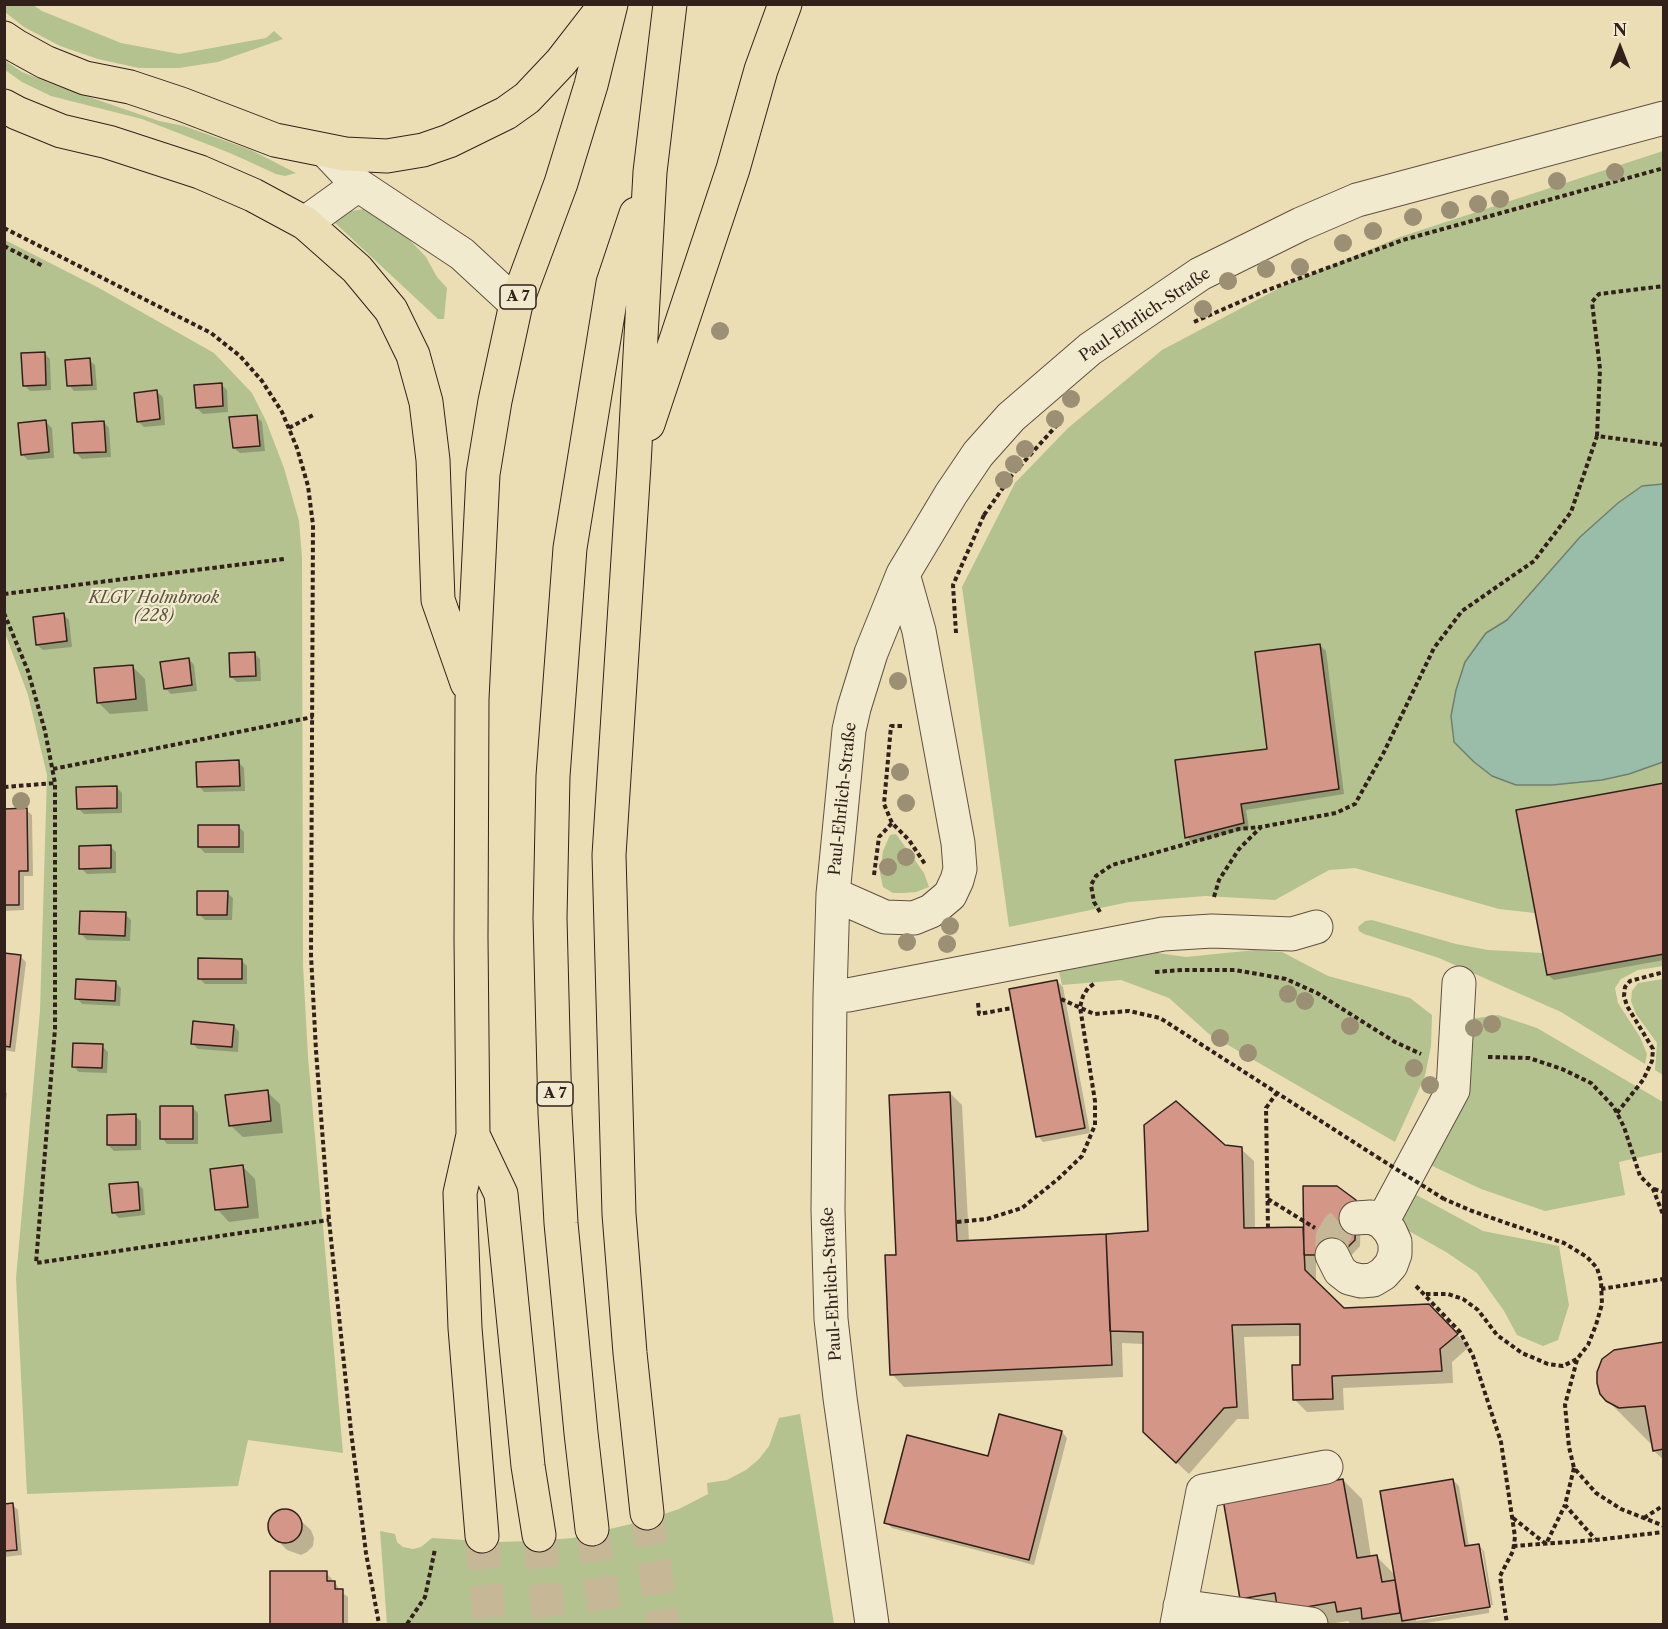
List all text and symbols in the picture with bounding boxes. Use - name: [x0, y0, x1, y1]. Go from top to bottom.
- north arrow: [1590, 18, 1650, 78]
- text: N: [1613, 20, 1627, 40]
- street label: Paul-Ehrlich-Straße: [1076, 264, 1214, 366]
- road number: A 7: [500, 285, 536, 309]
- park label: KLGV Holmbrook (228): [89, 588, 219, 626]
- street label: Paul-Ehrlich-Straße: [825, 721, 861, 877]
- road number: A 7: [537, 1082, 573, 1106]
- street label: Paul-Ehrlich-Straße: [818, 1207, 846, 1361]

